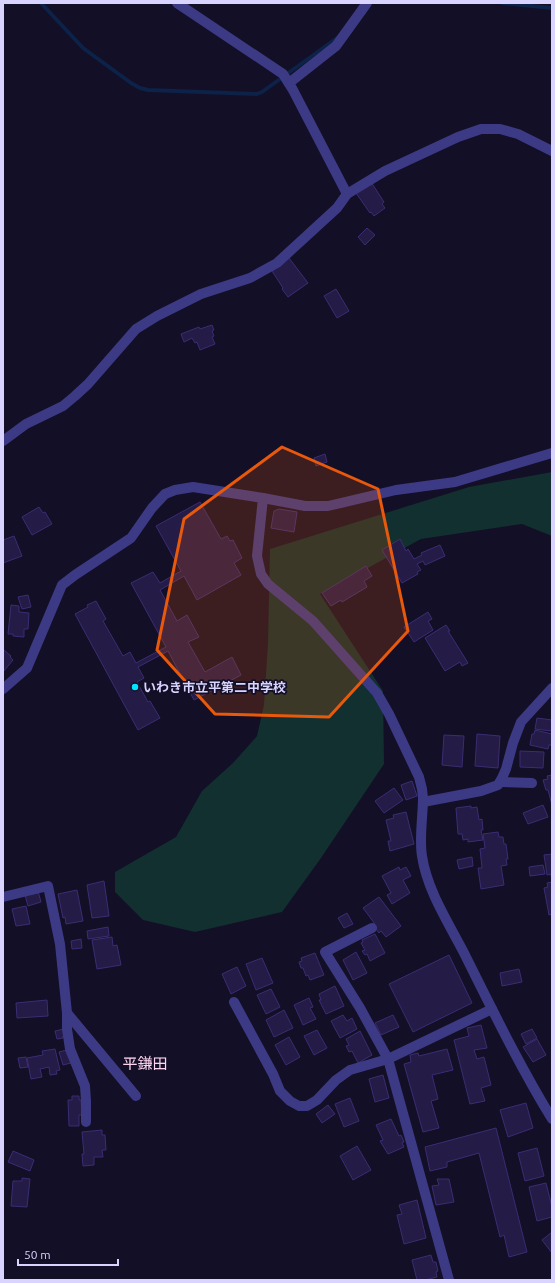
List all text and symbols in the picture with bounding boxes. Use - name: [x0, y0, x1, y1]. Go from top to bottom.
- place label: いわき市立平第二中学校: [143, 680, 286, 694]
- marker: いわき市立平第二中学校: [130, 682, 140, 692]
- district label: 平鎌田: [122, 1055, 168, 1072]
- scale bar: [18, 1241, 118, 1267]
- text: 50 m: [24, 1248, 51, 1261]

